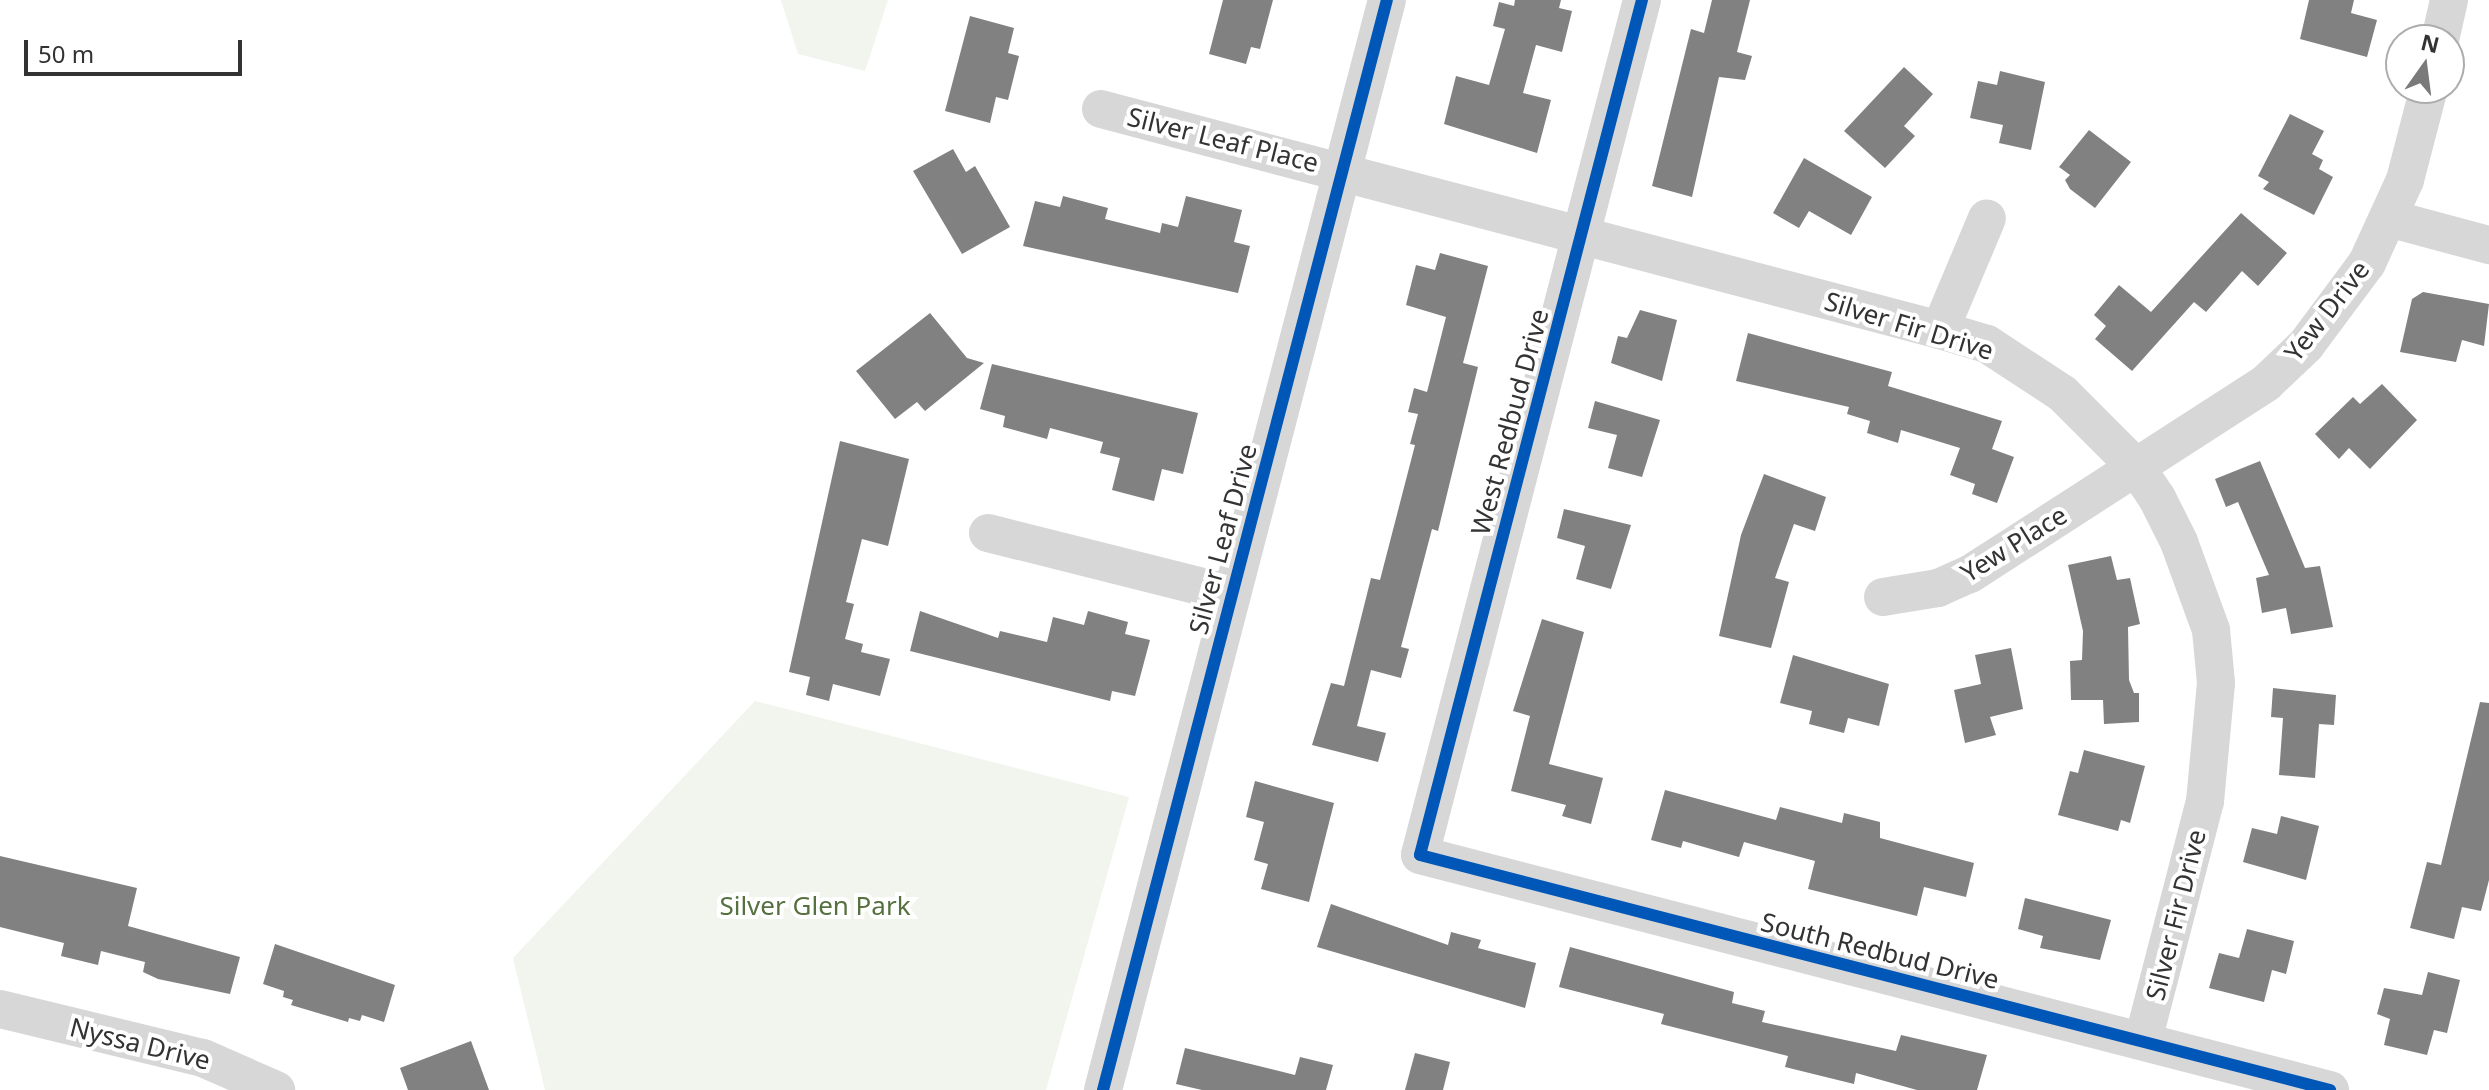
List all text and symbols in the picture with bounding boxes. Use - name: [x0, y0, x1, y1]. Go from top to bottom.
- scale bar: [28, 24, 246, 74]
- north arrow: [2385, 24, 2465, 104]
- text: N: [2418, 26, 2443, 59]
- text: 50 m: [38, 37, 94, 70]
- street label: Silver Leaf Place: [1124, 101, 1322, 179]
- street label: Yew Drive: [2278, 254, 2376, 368]
- street label: Silver Fir Drive: [1821, 285, 1997, 367]
- street label: West Redbud Drive: [1465, 306, 1555, 538]
- street label: Silver Leaf Drive: [1183, 440, 1263, 638]
- street label: Yew Place: [1955, 499, 2073, 589]
- street label: Silver Fir Drive: [2140, 826, 2212, 1004]
- park label: Silver Glen Park: [719, 890, 911, 922]
- street label: South Redbud Drive: [1758, 906, 2002, 996]
- street label: Nyssa Drive: [67, 1011, 213, 1077]

